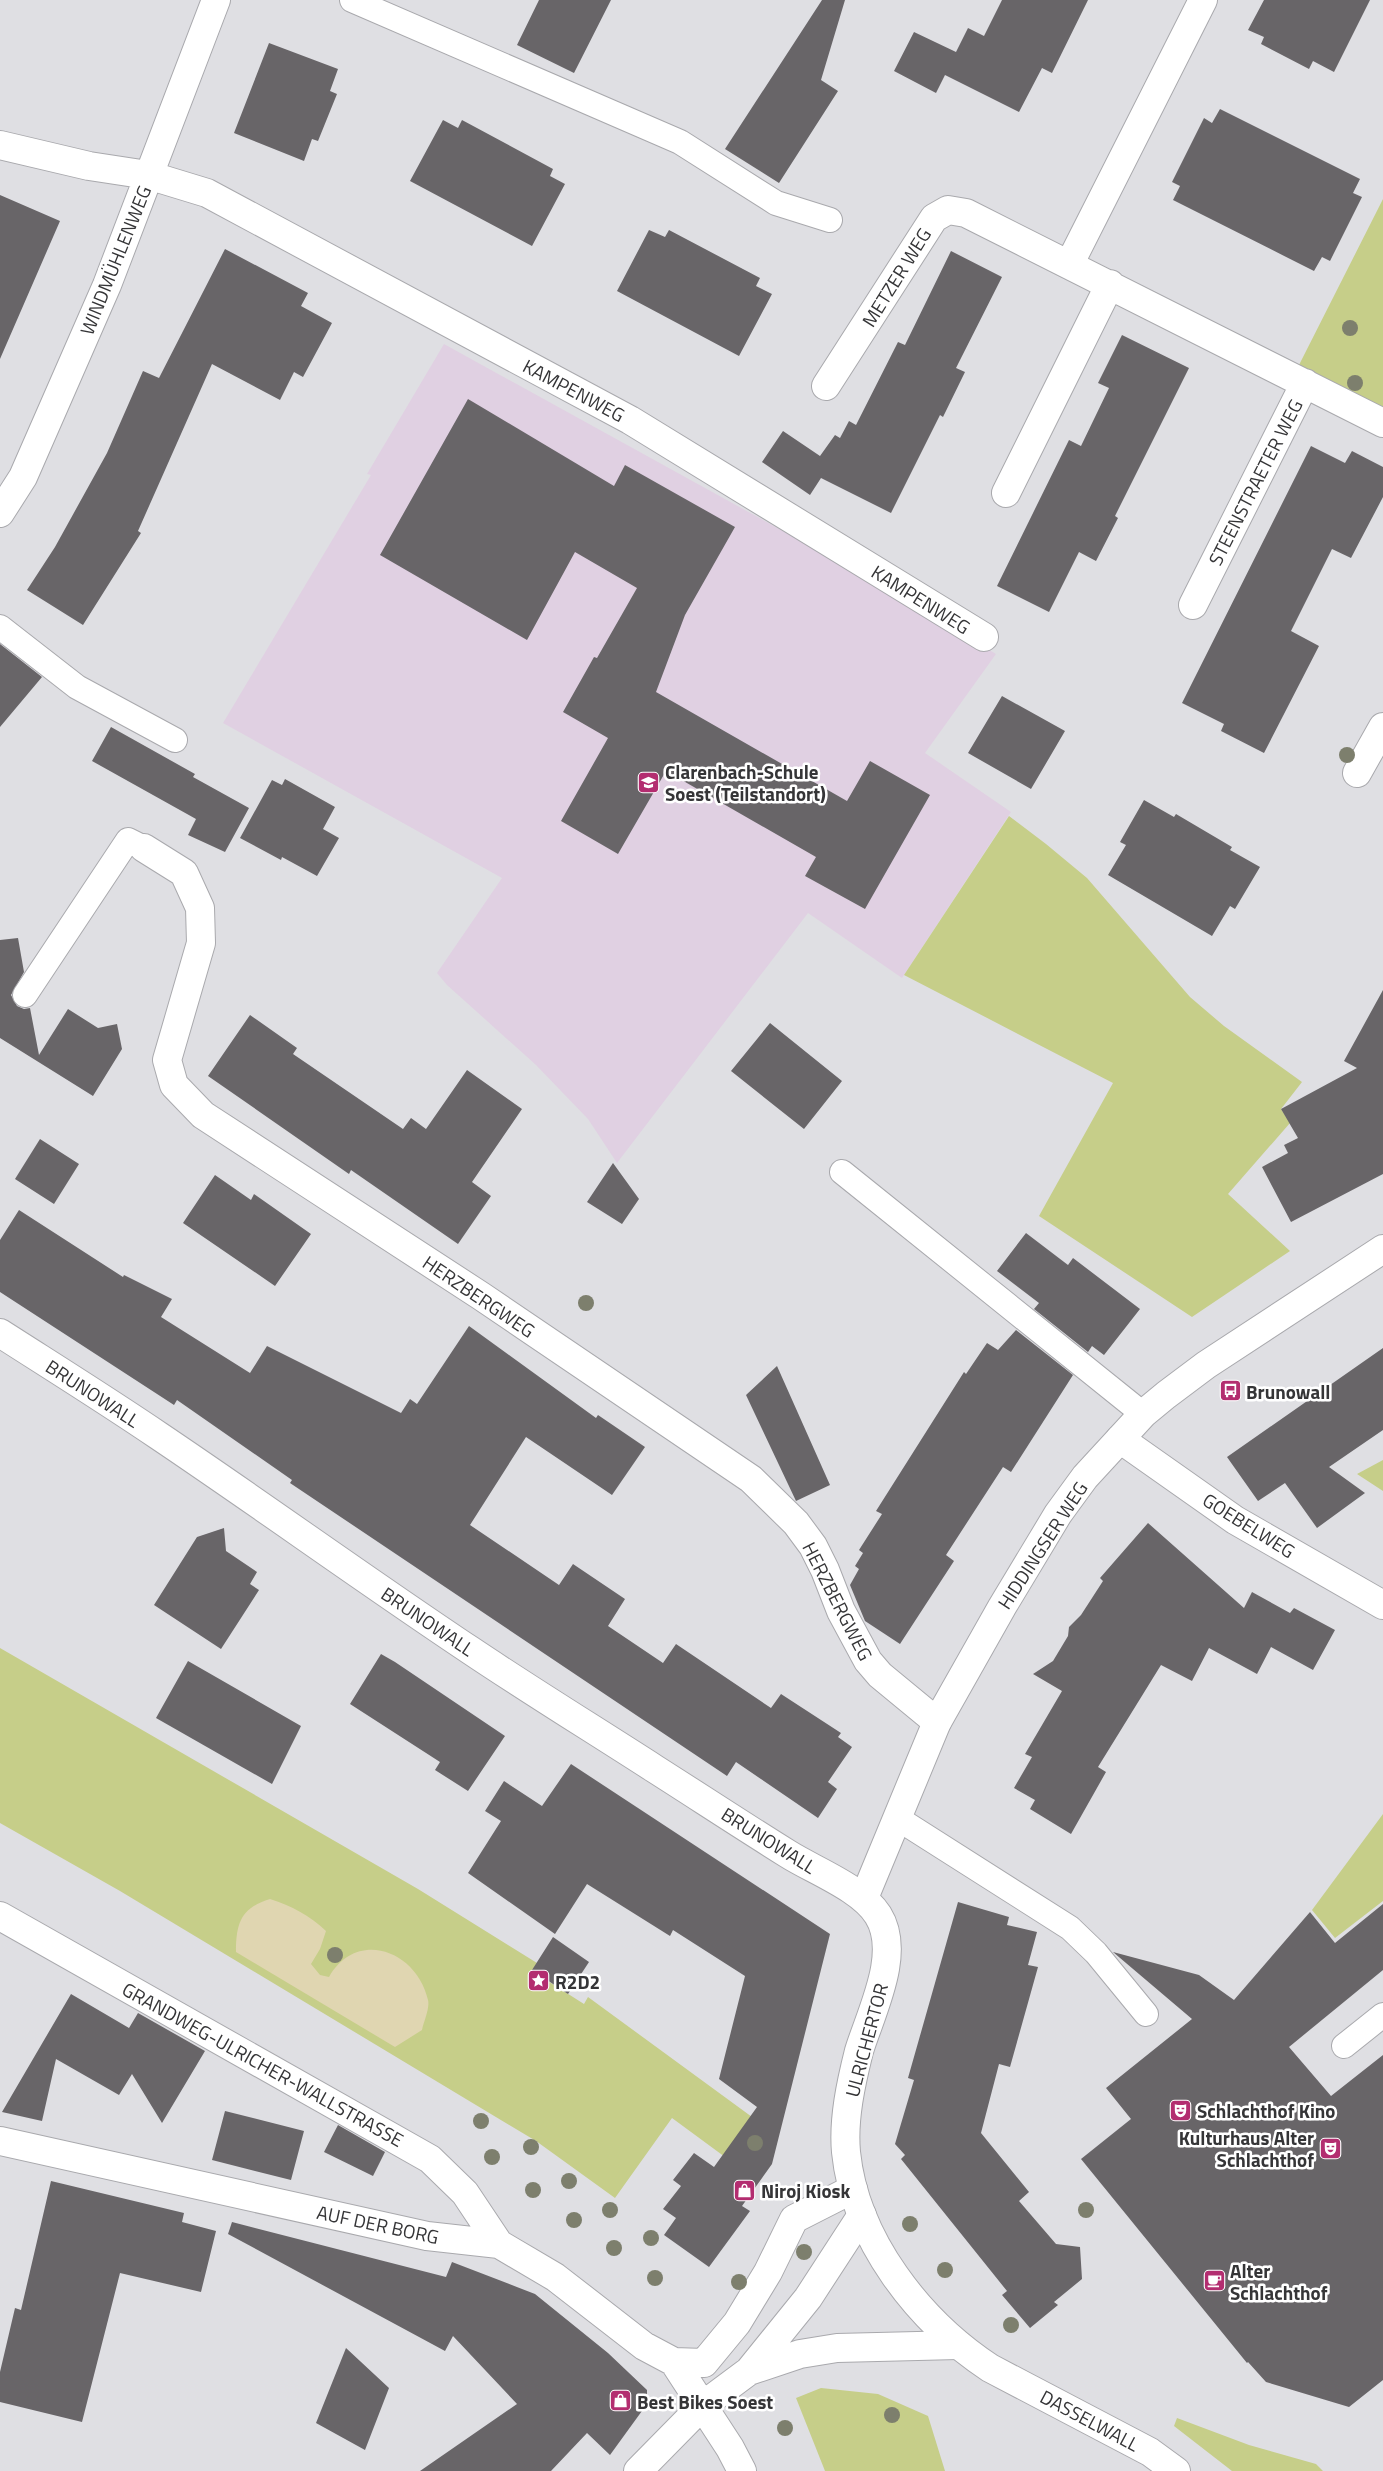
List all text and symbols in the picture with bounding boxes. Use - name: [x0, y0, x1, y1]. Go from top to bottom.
- street label: WINDMÜHLENWEG: [72, 181, 158, 339]
- street label: METZER WEG: [854, 222, 938, 332]
- street label: KAMPENWEG: [518, 351, 630, 429]
- street label: STEENSTRAETER WEG: [1201, 394, 1309, 570]
- street label: KAMPENWEG: [866, 557, 976, 641]
- place label: Clarenbach-Schule Soest (Teilstandort): [665, 757, 826, 808]
- school or university icon: Clarenbach-Schule Soest (Teilstandort): [637, 770, 661, 794]
- street label: HERZBERGWEG: [417, 1248, 541, 1344]
- street label: BRUNOWALL: [40, 1352, 146, 1434]
- place label: Brunowall: [1246, 1377, 1330, 1406]
- bus stop icon: Brunowall: [1218, 1379, 1242, 1403]
- street label: HIDDINGSER WEG: [990, 1476, 1094, 1614]
- street label: GOEBELWEG: [1197, 1485, 1301, 1565]
- street label: HERZBERGWEG: [796, 1537, 880, 1665]
- street label: BRUNOWALL: [376, 1579, 480, 1663]
- street label: BRUNOWALL: [716, 1799, 822, 1881]
- place label: R2D2: [555, 1967, 600, 1996]
- place icon: R2D2: [527, 1969, 551, 1993]
- street label: GRANDWEG-ULRICHER-WALLSTRASSE: [117, 1974, 409, 2154]
- street label: ULRICHERTOR: [837, 1980, 895, 2100]
- place label: Schlachthof Kino: [1197, 2096, 1335, 2125]
- theatre icon: Schlachthof Kino: [1169, 2098, 1193, 2122]
- place label: Kulturhaus Alter Schlachthof: [1179, 2123, 1314, 2174]
- theatre icon: Kulturhaus Alter Schlachthof: [1318, 2136, 1342, 2160]
- place label: Niroj Kiosk: [761, 2176, 851, 2205]
- shop icon: Niroj Kiosk: [733, 2178, 757, 2202]
- street label: AUF DER BORG: [314, 2197, 442, 2251]
- place label: Alter Schlachthof: [1230, 2256, 1328, 2307]
- cafe icon: Alter Schlachthof: [1202, 2269, 1226, 2293]
- street label: DASSELWALL: [1035, 2382, 1145, 2458]
- place label: Best Bikes Soest: [637, 2387, 773, 2416]
- shop icon: Best Bikes Soest: [609, 2389, 633, 2413]

